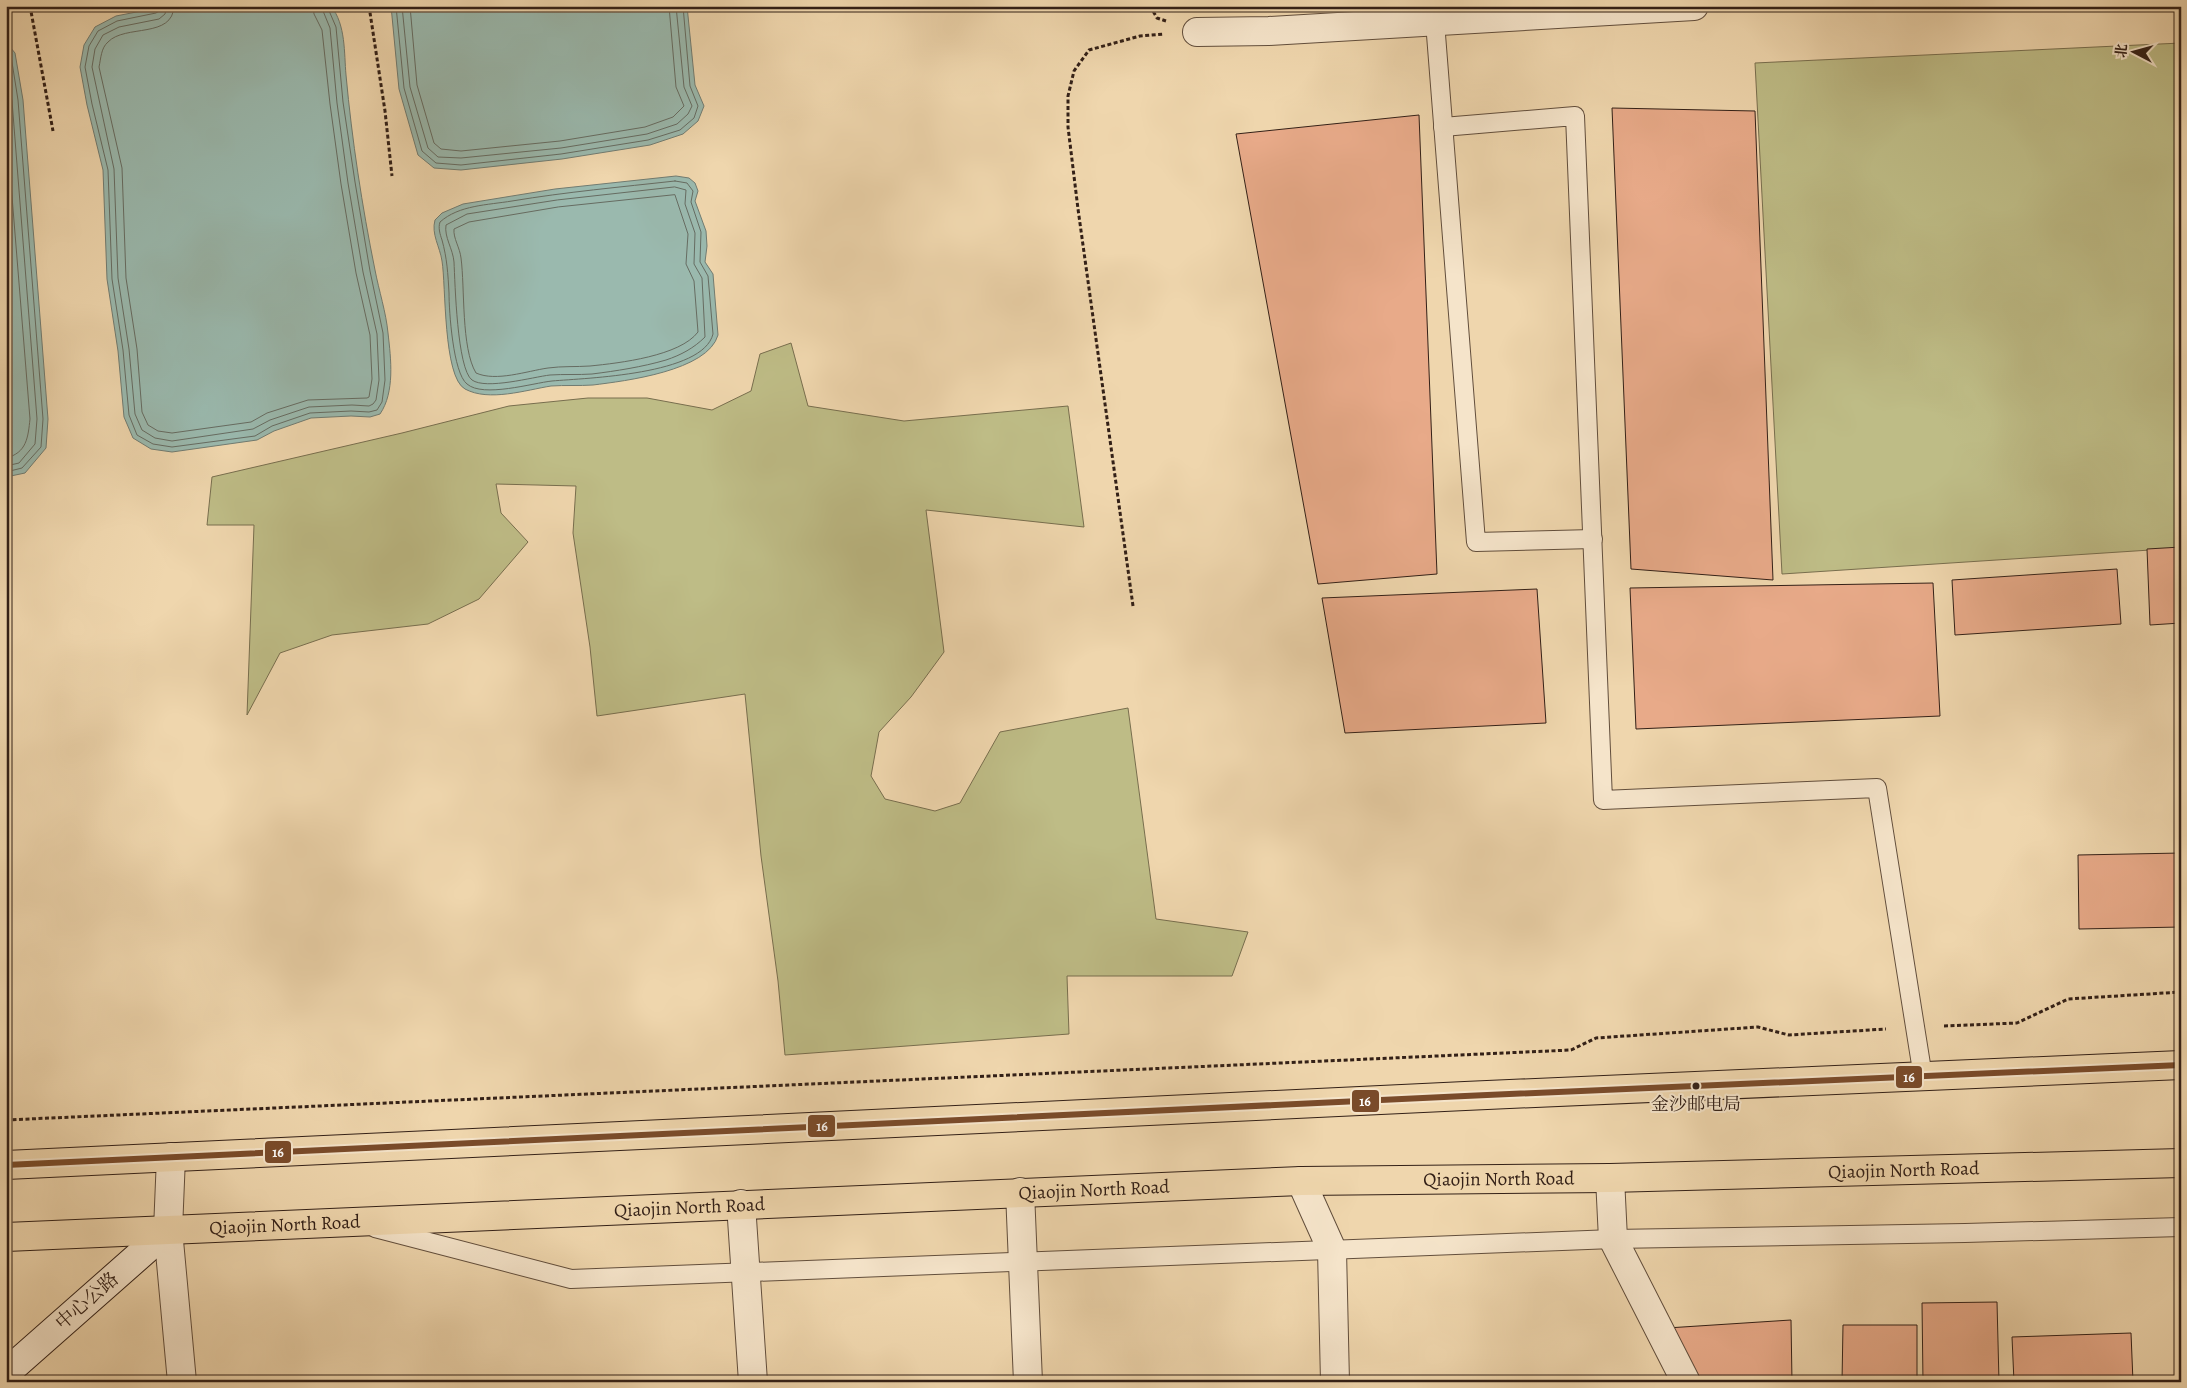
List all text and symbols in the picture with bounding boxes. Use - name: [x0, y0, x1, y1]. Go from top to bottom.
- north arrow: [2110, 28, 2160, 78]
- text: 北: [2111, 43, 2132, 59]
- line badge: 16: [1895, 1065, 1923, 1089]
- text: 16: [1903, 1068, 1915, 1087]
- marker: 金沙邮电局: [1691, 1081, 1701, 1091]
- line badge: 16: [1351, 1089, 1380, 1113]
- text: 16: [1359, 1092, 1371, 1111]
- place label: 金沙邮电局: [1651, 1092, 1741, 1116]
- line badge: 16: [807, 1114, 836, 1138]
- text: 16: [816, 1117, 828, 1136]
- line badge: 16: [264, 1140, 292, 1164]
- text: 16: [272, 1143, 284, 1162]
- street label: Qiaojin North Road: [1828, 1155, 1980, 1185]
- street label: Qiaojin North Road: [1423, 1165, 1575, 1193]
- street label: Qiaojin North Road: [1018, 1174, 1171, 1206]
- street label: Qiaojin North Road: [613, 1191, 766, 1224]
- street label: Qiaojin North Road: [209, 1209, 362, 1241]
- street label: 中心公路: [50, 1266, 124, 1336]

